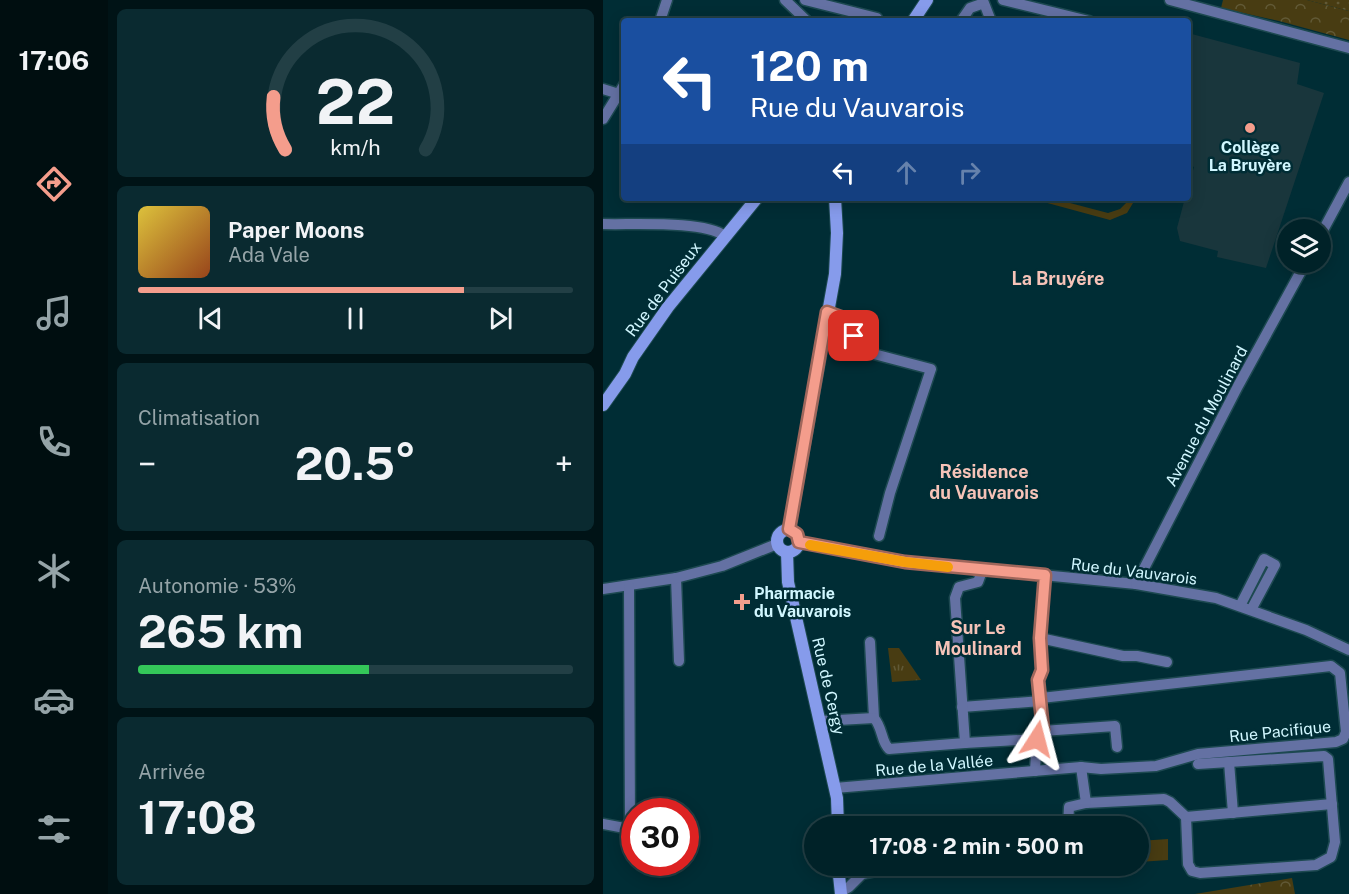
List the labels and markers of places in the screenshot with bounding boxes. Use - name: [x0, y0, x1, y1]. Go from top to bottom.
- marker: Collège La Bruyère: [1243, 121, 1257, 135]
- place label: Collège La Bruyère: [1209, 138, 1291, 175]
- pin: [828, 310, 879, 361]
- place label: Pharmacie du Vauvarois: [754, 584, 851, 621]
- marker: Pharmacie du Vauvarois: [735, 595, 749, 609]

